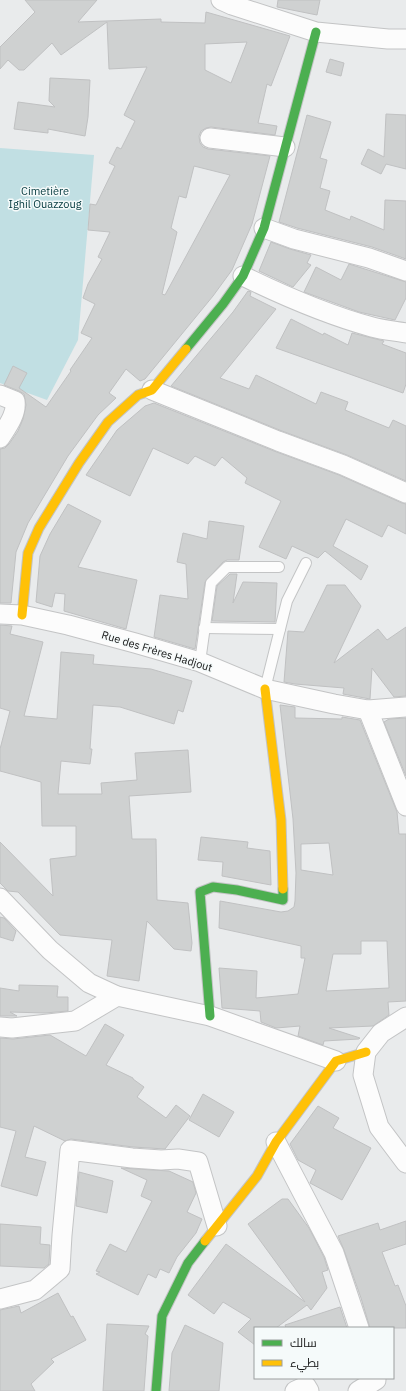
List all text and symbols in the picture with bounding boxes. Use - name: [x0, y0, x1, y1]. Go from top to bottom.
- park label: Cimetière Ighil Ouazzoug: [8, 184, 82, 211]
- street label: Rue des Frères Hadjout: [100, 627, 214, 675]
- legend: [254, 1327, 394, 1379]
- text: سالك: [290, 1335, 317, 1350]
- text: بطيء: [290, 1355, 319, 1373]

